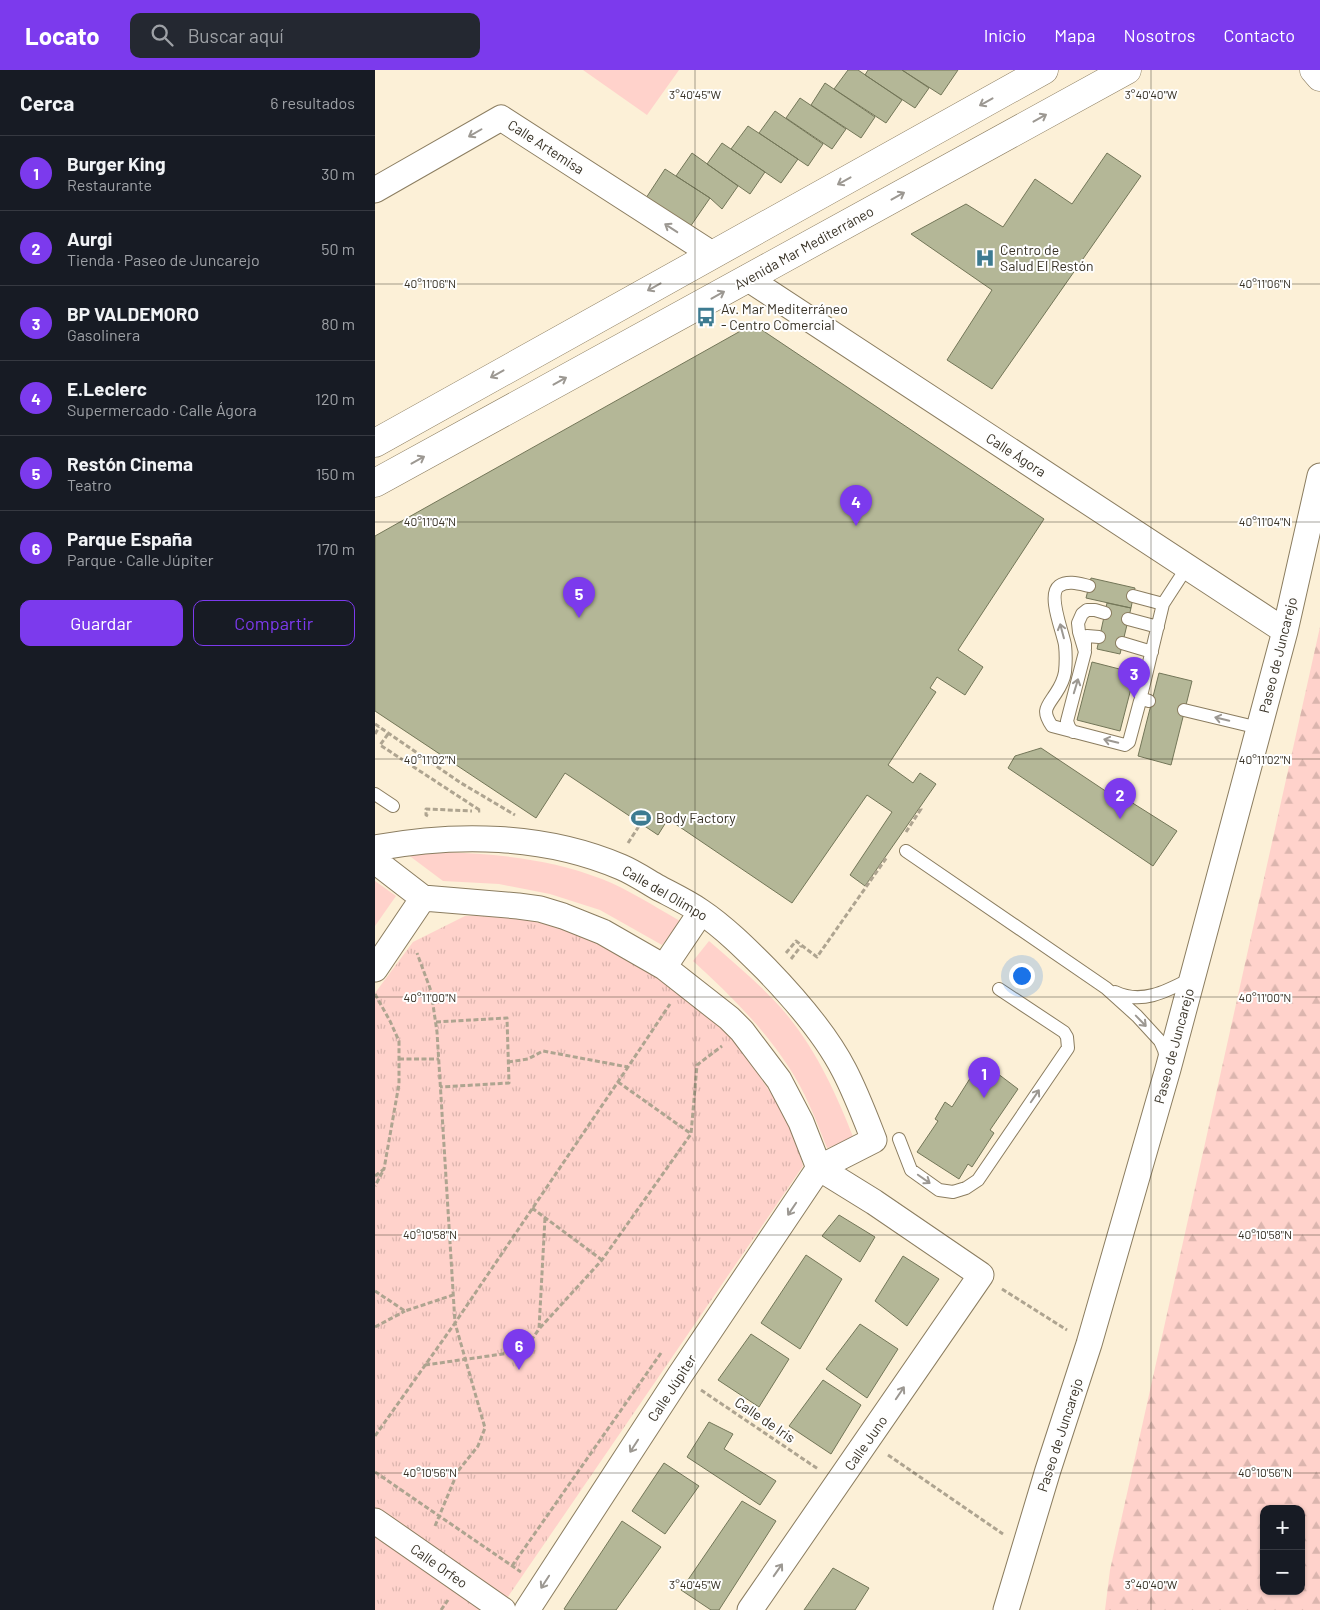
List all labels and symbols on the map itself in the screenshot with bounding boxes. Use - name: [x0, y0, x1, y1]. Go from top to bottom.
- text: 3°40'45"W: [669, 87, 722, 101]
- text: 3°40'40"W: [1125, 87, 1178, 101]
- one-way arrow: [978, 97, 993, 107]
- one-way arrow: [1032, 113, 1047, 122]
- street label: Calle Artemisa: [505, 116, 588, 178]
- one-way arrow: [468, 128, 483, 138]
- one-way arrow: [836, 176, 851, 186]
- one-way arrow: [890, 191, 904, 201]
- street label: Avenida Mar Mediterráneo: [731, 202, 876, 293]
- one-way arrow: [664, 223, 678, 233]
- place label: Centro de Salud El Restón: [1000, 241, 1093, 274]
- hospital icon: Centro de Salud El Restón: [974, 247, 996, 269]
- text: 40°11'06"N: [404, 276, 456, 290]
- text: 40°11'06"N: [1239, 276, 1291, 290]
- one-way arrow: [648, 282, 662, 292]
- one-way arrow: [710, 289, 724, 299]
- place label: Av. Mar Mediterráneo - Centro Comercial: [721, 300, 848, 333]
- bus stop icon: Av. Mar Mediterráneo - Centro Comercial: [695, 306, 717, 328]
- one-way arrow: [490, 370, 505, 380]
- one-way arrow: [552, 376, 567, 385]
- street label: Calle Ágora: [983, 429, 1049, 480]
- one-way arrow: [410, 454, 424, 464]
- pin: 4: [840, 485, 872, 526]
- text: 40°11'04"N: [404, 514, 456, 528]
- text: 40°11'04"N: [1239, 514, 1291, 528]
- pin: 5: [563, 577, 595, 618]
- street label: Paseo de Juncarejo: [1255, 595, 1300, 715]
- one-way arrow: [1056, 624, 1066, 640]
- pin: 3: [1118, 657, 1150, 698]
- one-way arrow: [1072, 679, 1082, 695]
- one-way arrow: [1214, 714, 1230, 723]
- one-way arrow: [1103, 736, 1119, 745]
- text: 40°11'02"N: [404, 752, 456, 766]
- text: 40°11'02"N: [1239, 752, 1291, 766]
- pin: 2: [1104, 778, 1136, 819]
- sports icon: Body Factory: [630, 807, 652, 829]
- place label: Body Factory: [656, 809, 736, 826]
- street label: Calle del Olimpo: [620, 861, 711, 924]
- your location: [1009, 963, 1035, 989]
- street label: Paseo de Juncarejo: [1150, 986, 1197, 1106]
- text: 40°11'00"N: [404, 990, 456, 1004]
- text: 40°11'00"N: [1239, 990, 1291, 1004]
- one-way arrow: [1135, 1015, 1147, 1027]
- pin: 1: [968, 1057, 1000, 1098]
- one-way arrow: [1030, 1089, 1040, 1103]
- one-way arrow: [916, 1174, 930, 1184]
- one-way arrow: [787, 1201, 797, 1215]
- text: 40°10'58"N: [403, 1227, 457, 1241]
- text: 40°10'58"N: [1238, 1227, 1292, 1241]
- pin: 6: [503, 1329, 535, 1370]
- street label: Calle Júpiter: [644, 1351, 700, 1424]
- street label: Paseo de Juncarejo: [1033, 1376, 1086, 1494]
- one-way arrow: [895, 1386, 905, 1400]
- street label: Calle de Iris: [732, 1393, 799, 1446]
- street label: Calle Juno: [841, 1412, 891, 1473]
- one-way arrow: [629, 1438, 639, 1452]
- text: 40°10'56"N: [403, 1465, 457, 1479]
- text: 40°10'56"N: [1238, 1465, 1292, 1479]
- street label: Calle Orfeo: [408, 1540, 471, 1591]
- one-way arrow: [773, 1563, 783, 1577]
- one-way arrow: [539, 1574, 549, 1588]
- text: 3°40'45"W: [669, 1577, 722, 1591]
- text: 3°40'40"W: [1125, 1577, 1178, 1591]

